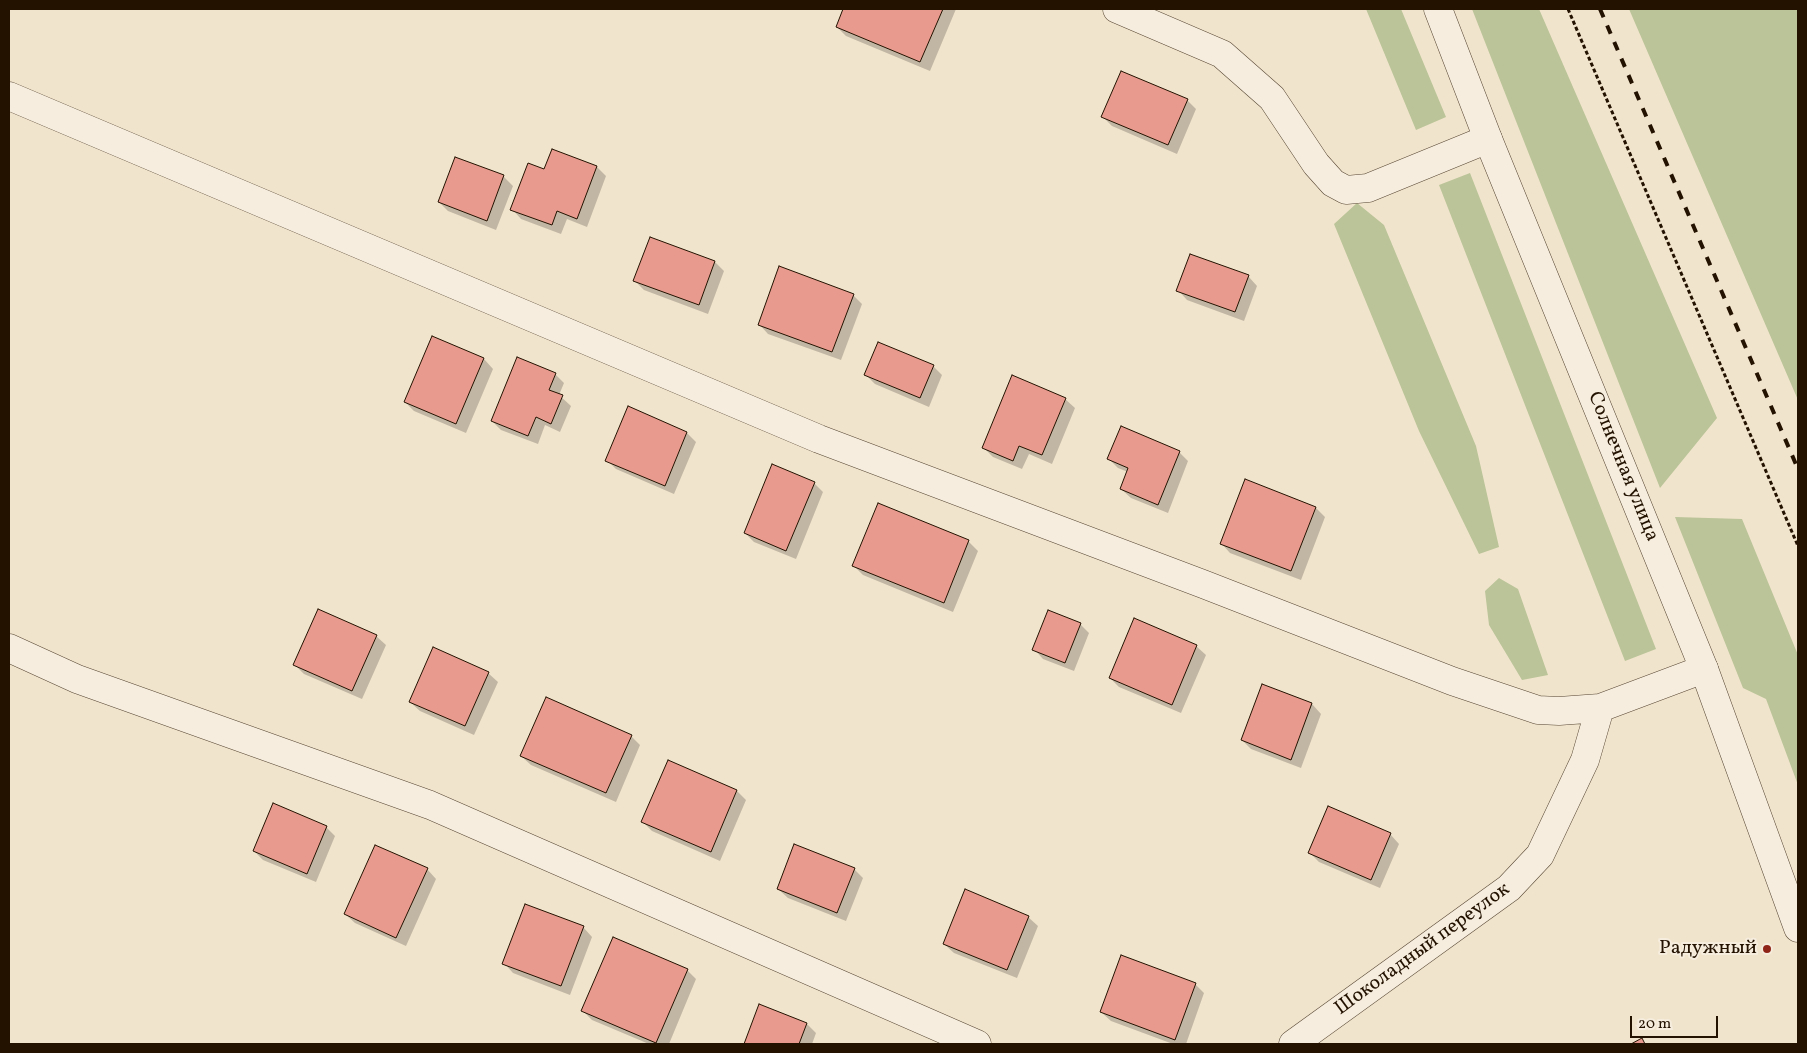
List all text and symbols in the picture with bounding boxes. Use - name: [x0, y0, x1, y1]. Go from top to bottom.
- street label: Солнечная улица: [1581, 389, 1663, 545]
- street label: Шоколадный переулок: [1331, 878, 1515, 1022]
- place label: Радужный: [1659, 937, 1757, 961]
- marker: Радужный: [1761, 943, 1773, 955]
- scale bar: [1632, 1006, 1720, 1038]
- text: 20 m: [1638, 1014, 1671, 1035]

